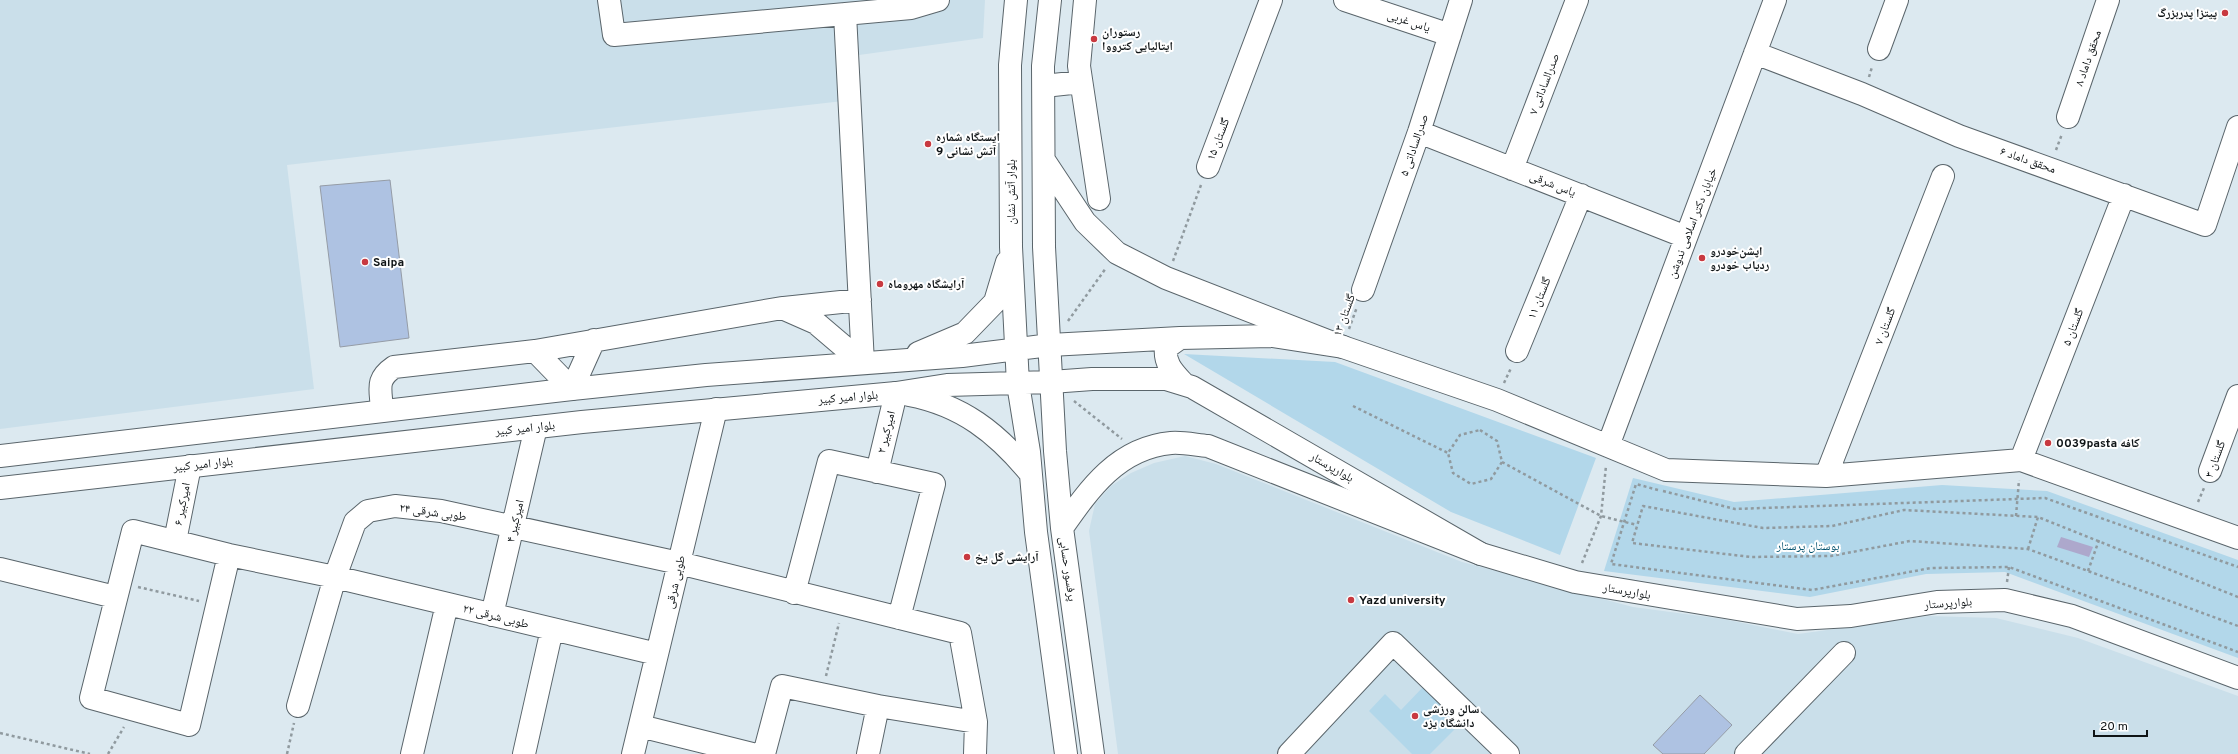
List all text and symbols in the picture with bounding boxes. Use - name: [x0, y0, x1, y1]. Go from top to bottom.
- place label: پیتزا پدربزرگ: [2157, 6, 2217, 22]
- street label: یاس غربی: [1385, 7, 1433, 37]
- marker: پیتزا پدربزرگ: [2220, 8, 2230, 18]
- place label: رستوران ایتالیایی کترووا: [1102, 25, 1173, 55]
- street label: محقق داماد ۸: [2072, 28, 2106, 88]
- marker: رستوران ایتالیایی کترووا: [1089, 34, 1099, 44]
- street label: صدرالساداتی ۷: [1526, 51, 1564, 117]
- street label: صدرالساداتی ۵: [1397, 112, 1433, 178]
- street label: گلستان ۱۵: [1204, 116, 1234, 163]
- place label: ایستگاه شماره 9 آتش نشانی: [936, 130, 1000, 160]
- marker: ایستگاه شماره 9 آتش نشانی: [923, 139, 933, 149]
- street label: محقق داماد ۶: [1998, 144, 2058, 178]
- street label: بلوار آتش نشان: [1004, 159, 1020, 225]
- street label: خيابان دکتر اسلامی ندوشن: [1664, 165, 1722, 281]
- street label: یاس شرقی: [1527, 169, 1578, 201]
- place label: اپشن‌خودرو ردیاب خودرو: [1710, 244, 1770, 274]
- marker: اپشن‌خودرو ردیاب خودرو: [1697, 253, 1707, 263]
- place label: Saipa: [373, 255, 404, 271]
- marker: Saipa: [360, 257, 370, 267]
- street label: گلستان ۱۱: [1524, 275, 1556, 322]
- place label: آرایشگاه مهروماه: [888, 277, 965, 293]
- marker: آرایشگاه مهروماه: [875, 279, 885, 289]
- street label: گلستان ۱۳: [1330, 292, 1360, 339]
- street label: گلستان ۷: [1872, 306, 1900, 347]
- street label: گلستان ۵: [2060, 307, 2088, 348]
- street label: بلوار امیر کبیر: [816, 387, 879, 409]
- street label: امیرکبیر ۲: [874, 409, 900, 455]
- street label: بلوار امیر کبیر: [493, 418, 556, 440]
- place label: 0039pasta کافه: [2056, 436, 2140, 452]
- marker: 0039pasta کافه: [2043, 438, 2053, 448]
- street label: گلستان ۳: [2202, 439, 2230, 480]
- street label: بلوارپرستار: [1306, 448, 1356, 487]
- street label: بلوار امیر کبیر: [171, 454, 234, 476]
- street label: امیرکبیر ۶: [171, 481, 195, 527]
- street label: امیرکبیر ۴: [503, 498, 529, 544]
- street label: طوبی شرقی ۲۴: [398, 500, 467, 526]
- street label: پرفسور حسابی: [1055, 536, 1080, 603]
- park label: بوستان پرستار: [1776, 539, 1839, 555]
- place label: آرایشی گل یخ: [975, 550, 1039, 566]
- marker: آرایشی گل یخ: [962, 552, 972, 562]
- street label: طوبی شرقی: [662, 554, 690, 610]
- street label: بلوارپرستار: [1601, 580, 1652, 604]
- place label: Yazd university: [1359, 593, 1446, 609]
- street label: بلوارپرستار: [1922, 594, 1973, 614]
- marker: Yazd university: [1346, 595, 1356, 605]
- street label: طوبی شرقی ۲۲: [461, 601, 531, 633]
- place label: سالن ورزشی دانشگاه یزد: [1423, 702, 1479, 732]
- marker: سالن ورزشی دانشگاه یزد: [1410, 711, 1420, 721]
- scale bar: [2094, 712, 2147, 738]
- text: 20 m: [2100, 719, 2128, 735]

